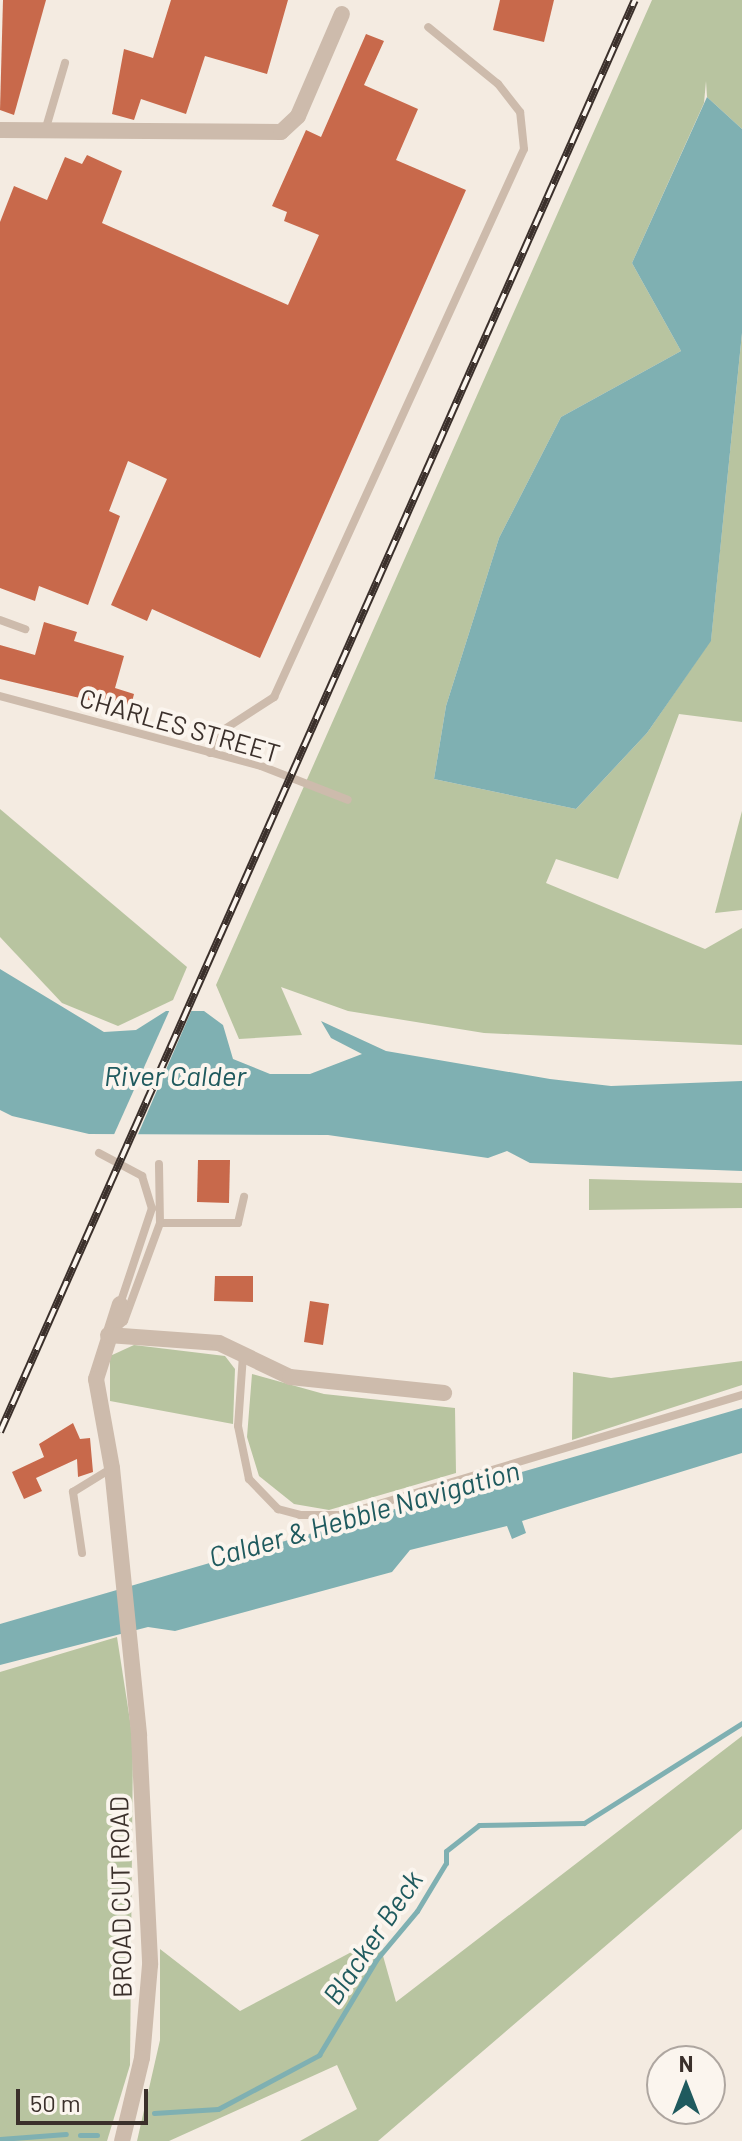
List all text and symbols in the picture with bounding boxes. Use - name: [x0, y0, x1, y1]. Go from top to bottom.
- street label: CHARLES STREET: [76, 681, 284, 769]
- water label: River Calder: [104, 1058, 246, 1092]
- water label: Calder & Hebble Navigation: [205, 1452, 523, 1574]
- street label: BROAD CUT ROAD: [103, 1796, 137, 1998]
- water label: Blacker Beck: [315, 1864, 429, 2010]
- north arrow: [646, 2045, 726, 2125]
- text: N: [679, 2050, 693, 2076]
- scale bar: [20, 2073, 152, 2123]
- text: 50 m: [30, 2088, 81, 2117]

